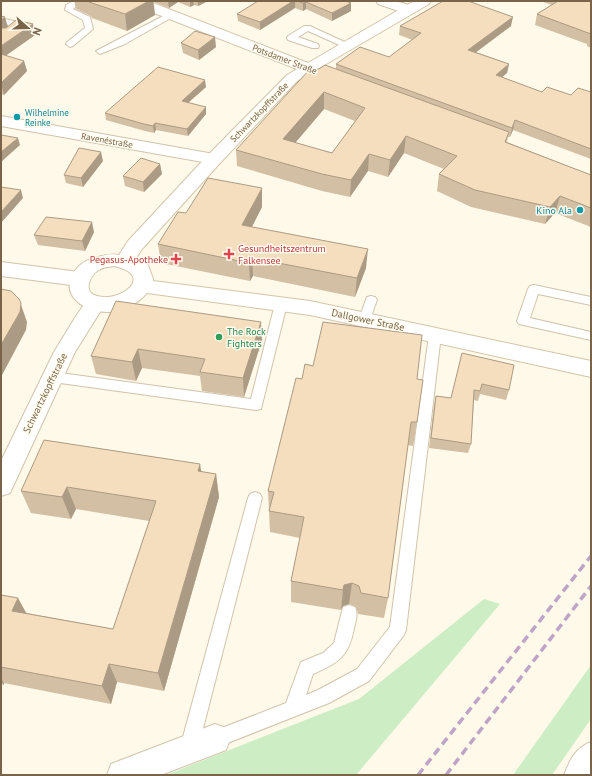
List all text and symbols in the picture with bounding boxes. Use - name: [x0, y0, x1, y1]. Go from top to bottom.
- north arrow: [8, 8, 48, 48]
- text: N: [30, 26, 45, 37]
- street label: Potsdamer Straße: [251, 42, 319, 77]
- street label: Schwartzkopffstraße: [228, 79, 291, 144]
- place label: Wilhelmine Reinke: [25, 107, 69, 128]
- marker: Wilhelmine Reinke: [12, 112, 22, 122]
- street label: Ravenéstraße: [80, 130, 134, 150]
- place label: Kino Ala: [536, 204, 572, 217]
- marker: Kino Ala: [575, 205, 585, 215]
- place label: Gesundheitszentrum Falkensee: [238, 242, 326, 267]
- marker: Gesundheitszentrum Falkensee: [223, 248, 235, 260]
- place label: Pegasus-Apotheke: [90, 253, 168, 266]
- marker: Pegasus-Apotheke: [171, 254, 181, 264]
- street label: Dallgower Straße: [330, 306, 406, 334]
- place label: The Rock Fighters: [227, 325, 266, 350]
- marker: The Rock Fighters: [214, 332, 224, 342]
- street label: Schwartzkopffstraße: [20, 351, 70, 435]

